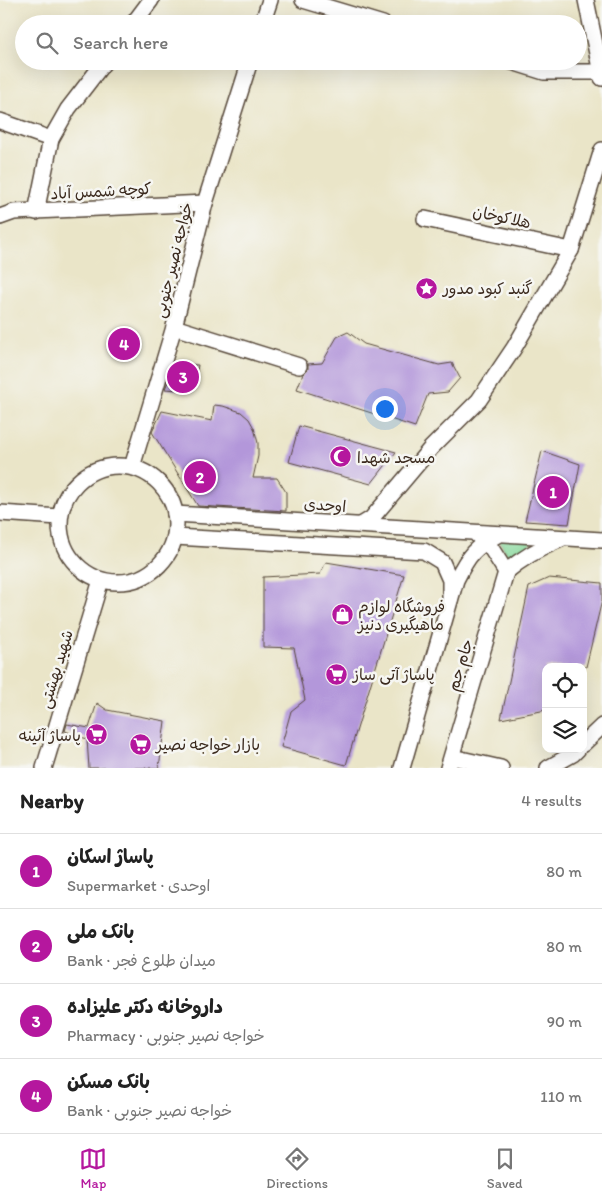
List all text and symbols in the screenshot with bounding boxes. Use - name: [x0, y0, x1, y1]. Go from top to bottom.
- search box: [15, 15, 587, 70]
- icon: search: [33, 29, 61, 57]
- text: Search here: [73, 31, 168, 54]
- street label: کوچه شمس آباد: [50, 179, 152, 204]
- street label: خواجه نصیر جنوبی: [149, 200, 197, 320]
- street label: هلاکوخان: [471, 202, 533, 233]
- place icon: گنبد کبود مدور: [415, 276, 439, 300]
- place label: گنبد کبود مدور: [441, 279, 533, 299]
- pin: 4: [108, 325, 140, 363]
- pin: 3: [167, 358, 199, 396]
- your location: [372, 396, 398, 422]
- mosque icon: مسجد شهدا: [329, 445, 353, 469]
- place label: مسجد شهدا: [357, 448, 435, 467]
- pin: 2: [184, 458, 216, 496]
- pin: 1: [537, 473, 569, 511]
- street label: اوحدی: [303, 494, 347, 516]
- place label: فروشگاه لوازم ماهیگیری دنیز: [356, 597, 445, 634]
- shop icon: فروشگاه لوازم ماهیگیری دنیز: [330, 603, 354, 627]
- street label: شهید بهشتی: [35, 627, 78, 711]
- street label: جام جم: [443, 637, 480, 694]
- supermarket icon: پاساژ آتی ساز: [325, 662, 349, 686]
- map controls: [542, 663, 587, 753]
- button: locate: [542, 663, 587, 708]
- place label: پاساژ آتی ساز: [351, 665, 435, 685]
- button: layers: [542, 708, 587, 753]
- supermarket icon: پاساژ آئینه: [85, 723, 109, 747]
- place label: پاساژ آئینه: [19, 726, 81, 746]
- supermarket icon: بازار خواجه نصیر: [128, 732, 152, 756]
- place label: بازار خواجه نصیر: [154, 735, 260, 755]
- text: Nearby: [20, 788, 84, 813]
- text: 4 results: [521, 791, 582, 810]
- text: پاساژ اسکان: [67, 845, 154, 868]
- text: 1: [32, 862, 40, 881]
- text: 80 m: [546, 862, 582, 881]
- text: Supermarket · اوحدی: [67, 876, 210, 895]
- text: بانک ملی: [67, 920, 134, 943]
- text: 2: [32, 937, 40, 956]
- text: 80 m: [546, 937, 582, 956]
- text: Bank · میدان طلوع فجر: [67, 951, 216, 970]
- text: داروخانه دکتر علیزاده: [67, 995, 223, 1018]
- text: 3: [32, 1012, 40, 1031]
- text: 90 m: [547, 1012, 582, 1031]
- text: Pharmacy · خواجه نصیر جنوبی: [67, 1026, 265, 1045]
- text: بانک مسکن: [67, 1070, 150, 1093]
- text: 4: [31, 1087, 41, 1106]
- text: 110 m: [540, 1087, 582, 1106]
- text: Bank · خواجه نصیر جنوبی: [67, 1101, 232, 1120]
- tab: Map: [79, 1145, 107, 1192]
- tab: Directions: [266, 1145, 328, 1192]
- tab: Saved: [487, 1145, 523, 1192]

